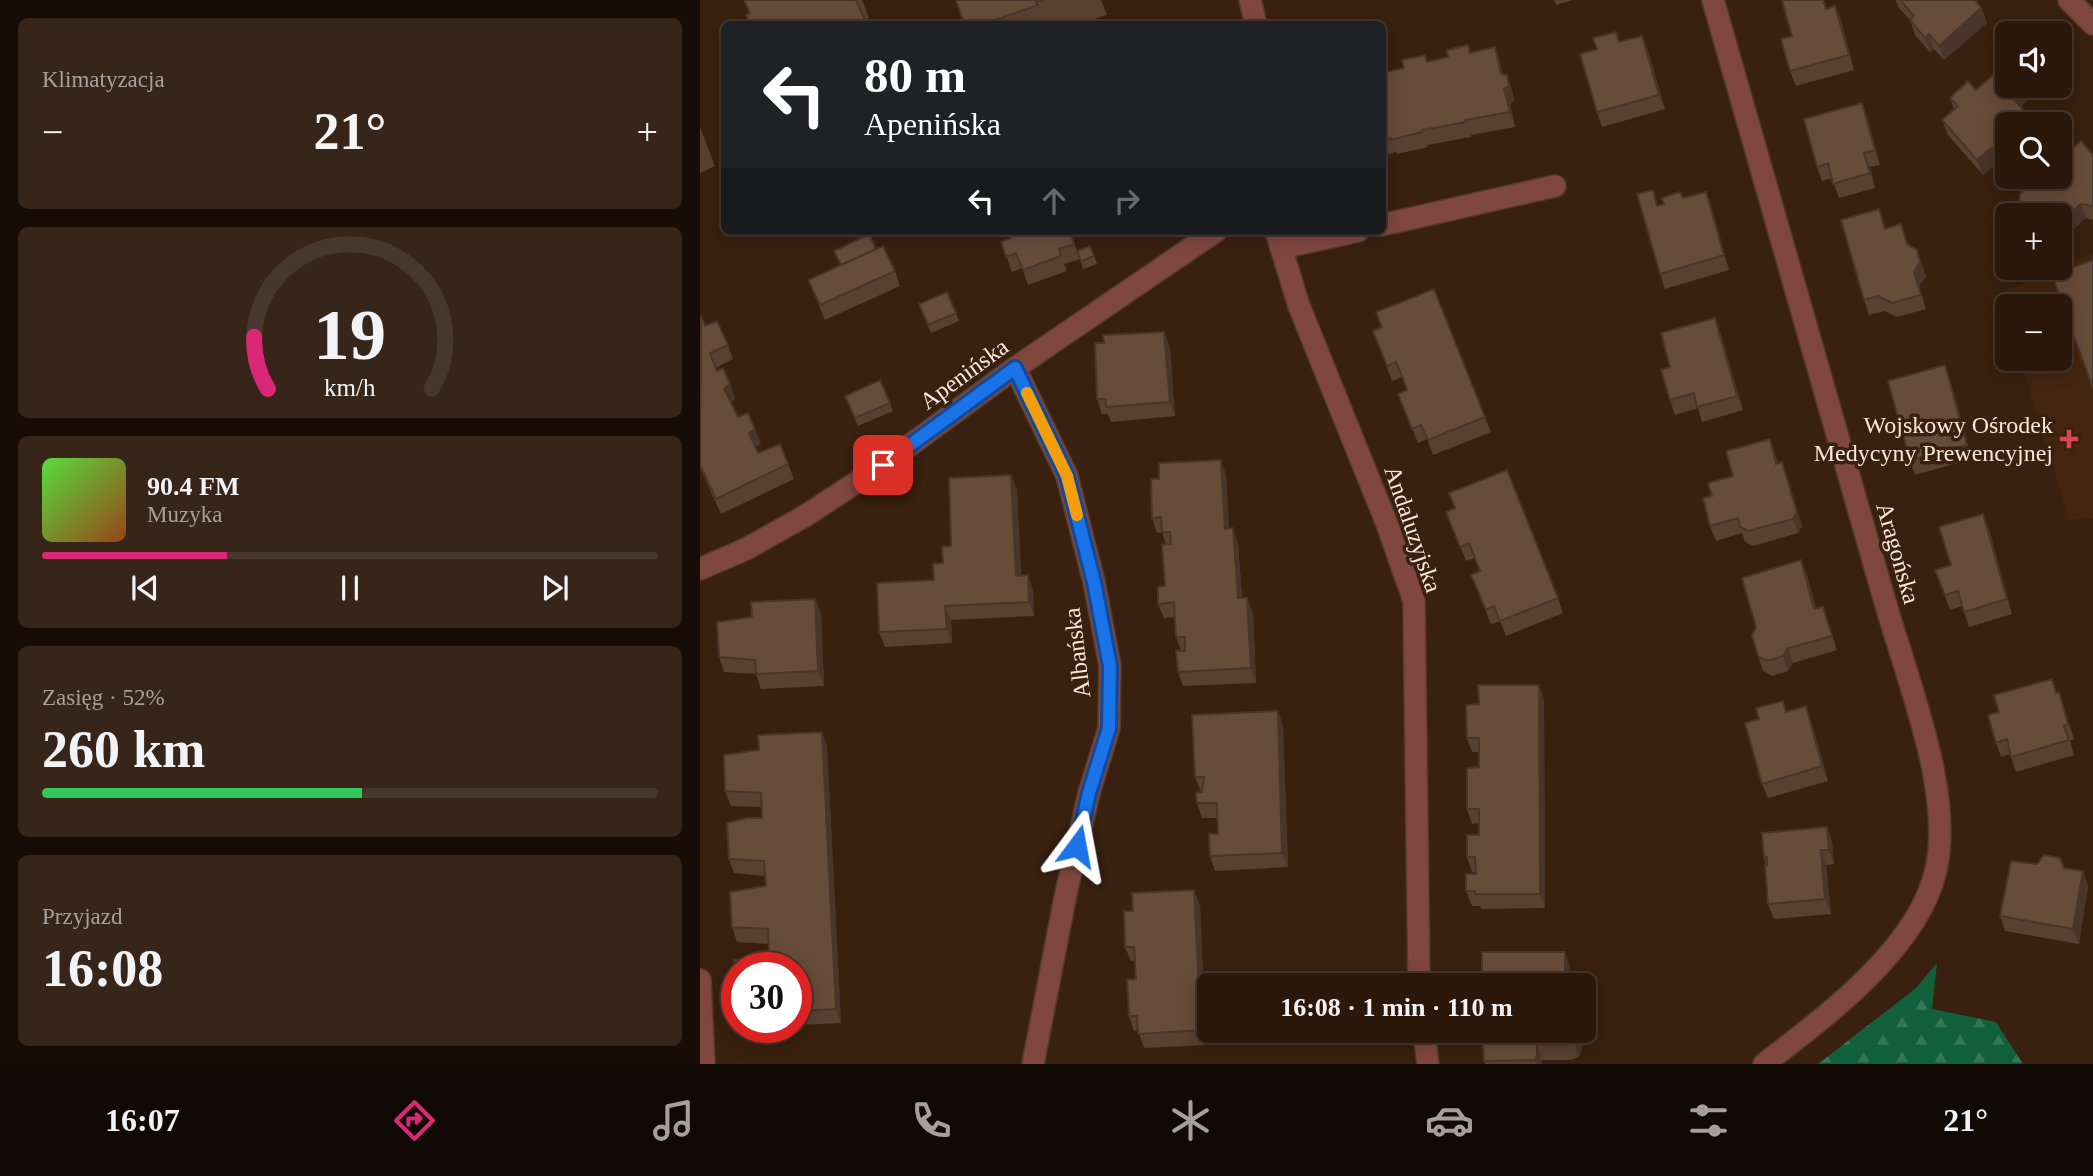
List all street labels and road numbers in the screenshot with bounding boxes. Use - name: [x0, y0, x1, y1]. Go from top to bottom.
- street label: Apenińska: [915, 333, 1013, 415]
- street label: Andaluzyjska: [1379, 462, 1447, 596]
- street label: Aragońska: [1871, 499, 1925, 607]
- street label: Albańska: [1059, 606, 1095, 700]

